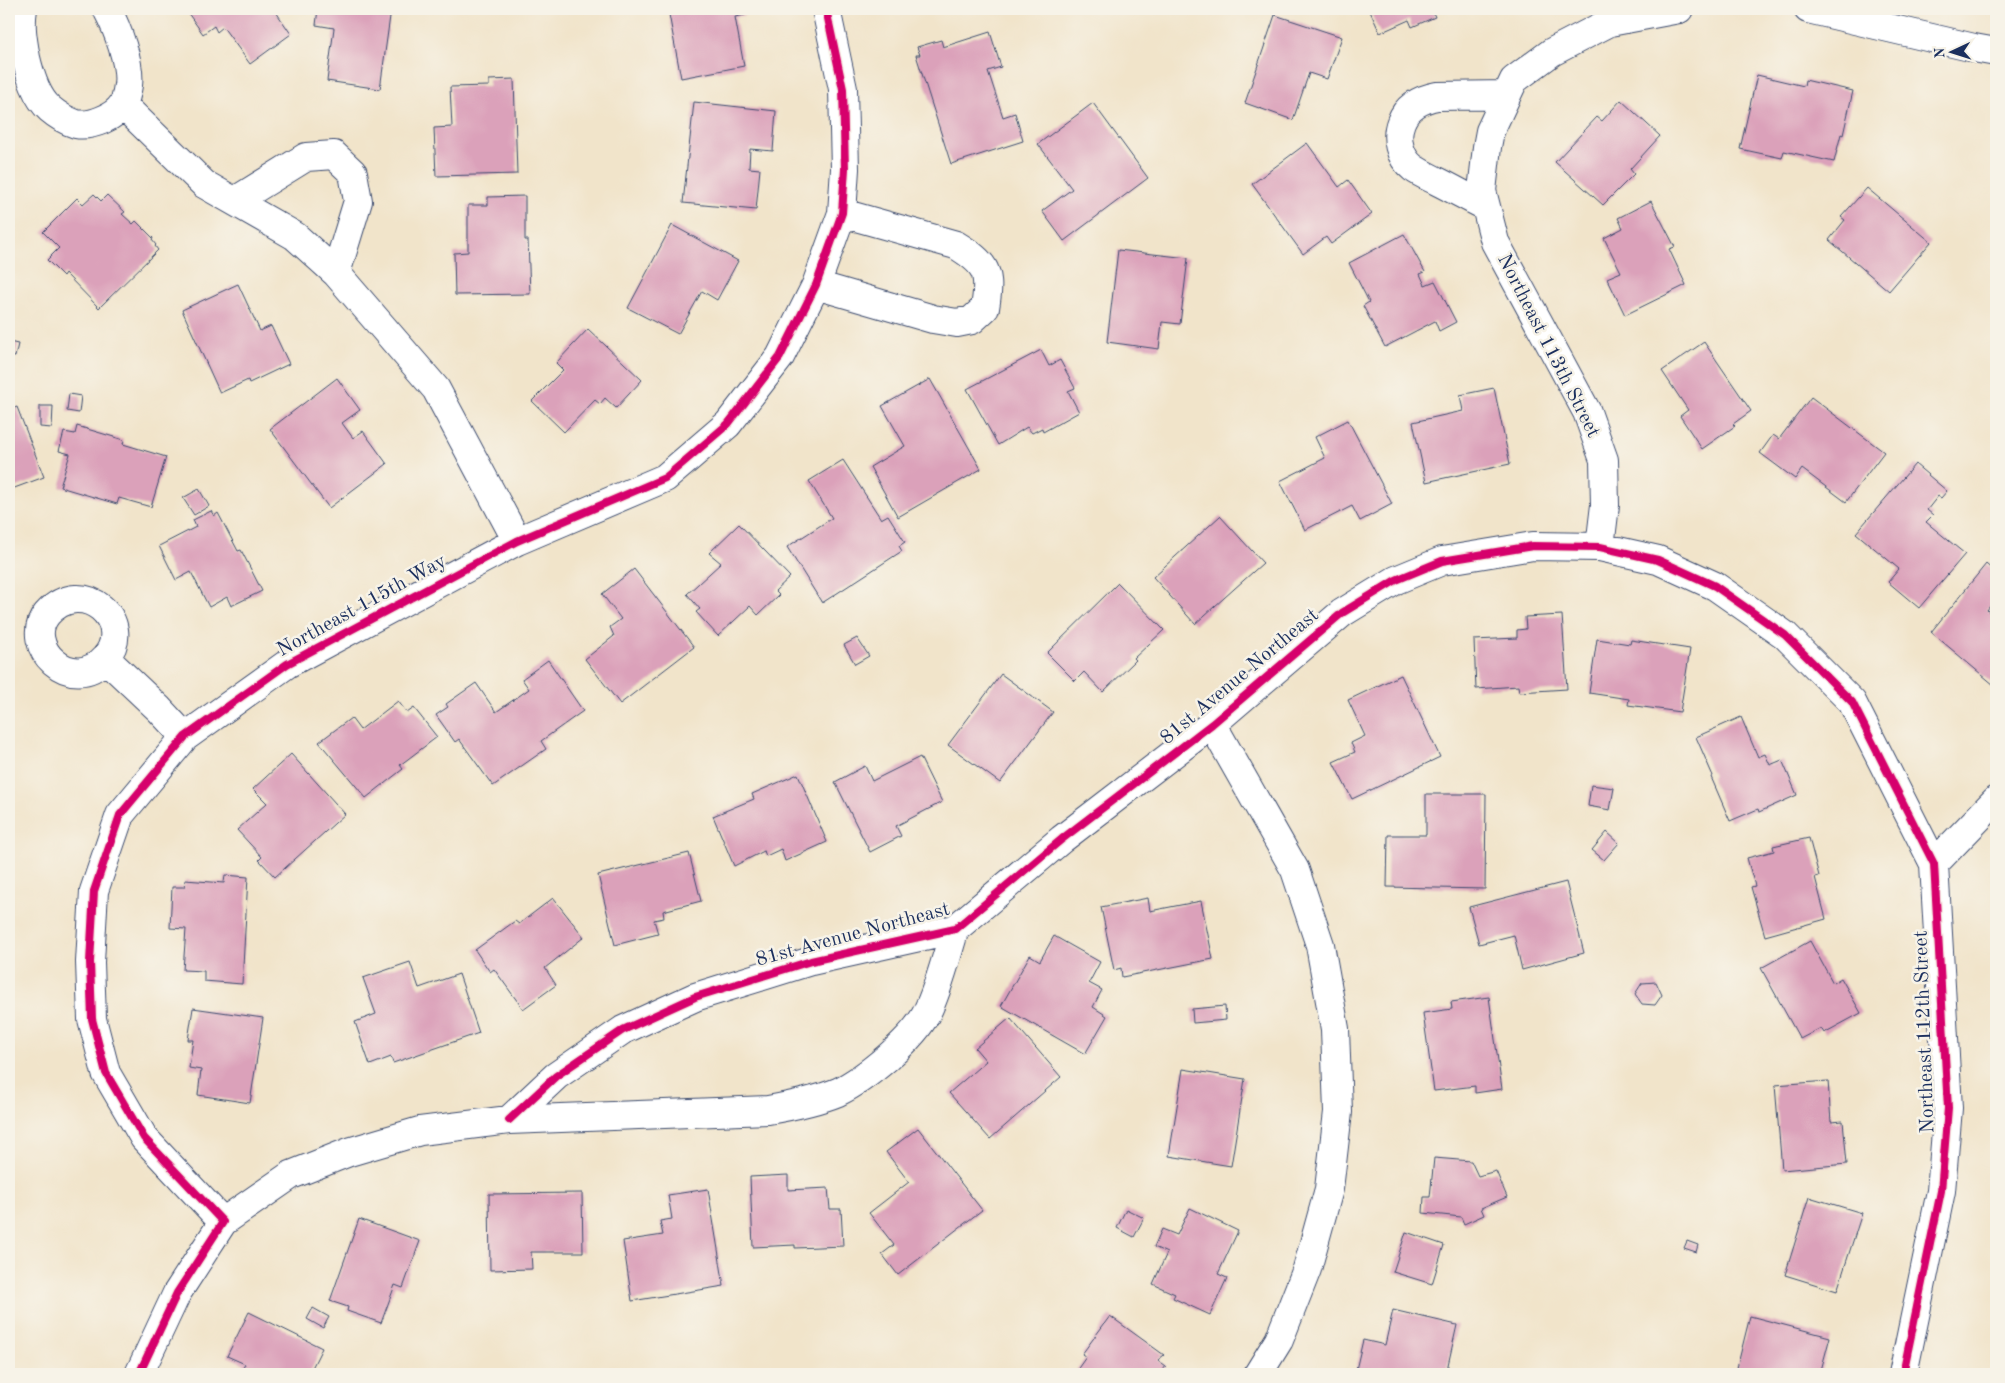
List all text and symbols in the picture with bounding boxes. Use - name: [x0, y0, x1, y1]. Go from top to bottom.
- north arrow: [1928, 28, 1978, 78]
- text: N: [1933, 47, 1947, 59]
- street label: Northeast 113th Street: [1493, 251, 1603, 441]
- street label: Northeast 115th Way: [274, 551, 450, 661]
- street label: 81st Avenue Northeast: [1157, 605, 1323, 749]
- street label: 81st Avenue Northeast: [754, 899, 952, 971]
- street label: Northeast 112th Street: [1911, 930, 1939, 1134]

